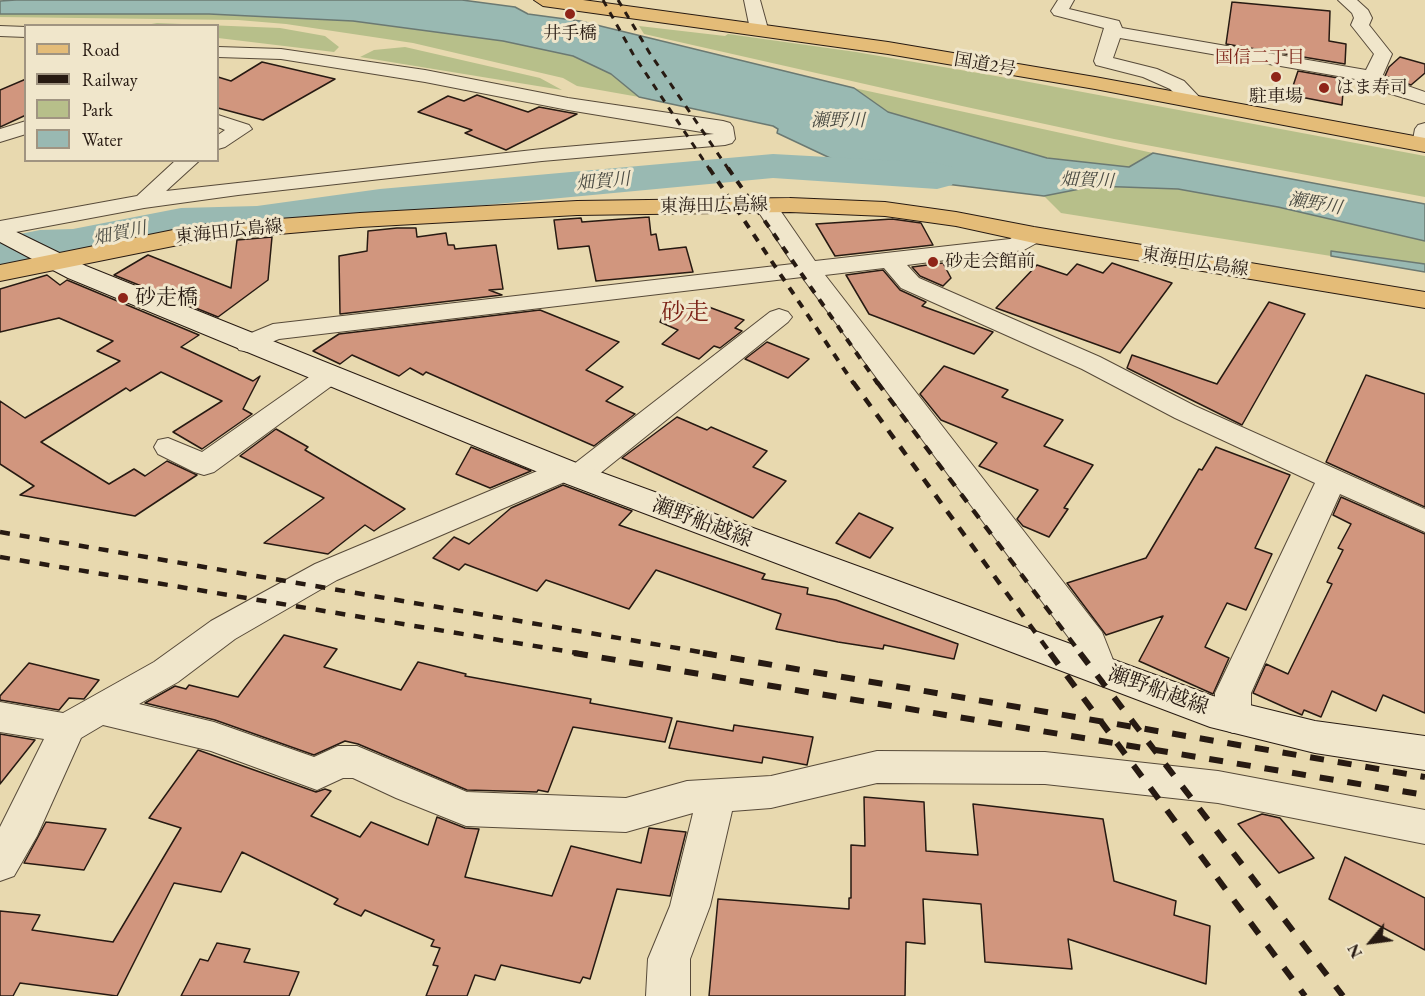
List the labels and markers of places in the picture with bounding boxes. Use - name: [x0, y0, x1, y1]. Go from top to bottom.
- marker: 井手橋: [563, 7, 577, 21]
- place label: 井手橋: [543, 23, 597, 45]
- marker: 駐車場: [1269, 70, 1283, 84]
- place label: はま寿司: [1336, 77, 1408, 99]
- marker: はま寿司: [1317, 81, 1331, 95]
- place label: 駐車場: [1249, 86, 1303, 108]
- place label: 砂走会館前: [945, 251, 1035, 273]
- marker: 砂走会館前: [926, 255, 940, 269]
- place label: 砂走橋: [135, 285, 198, 311]
- marker: 砂走橋: [116, 291, 130, 305]

